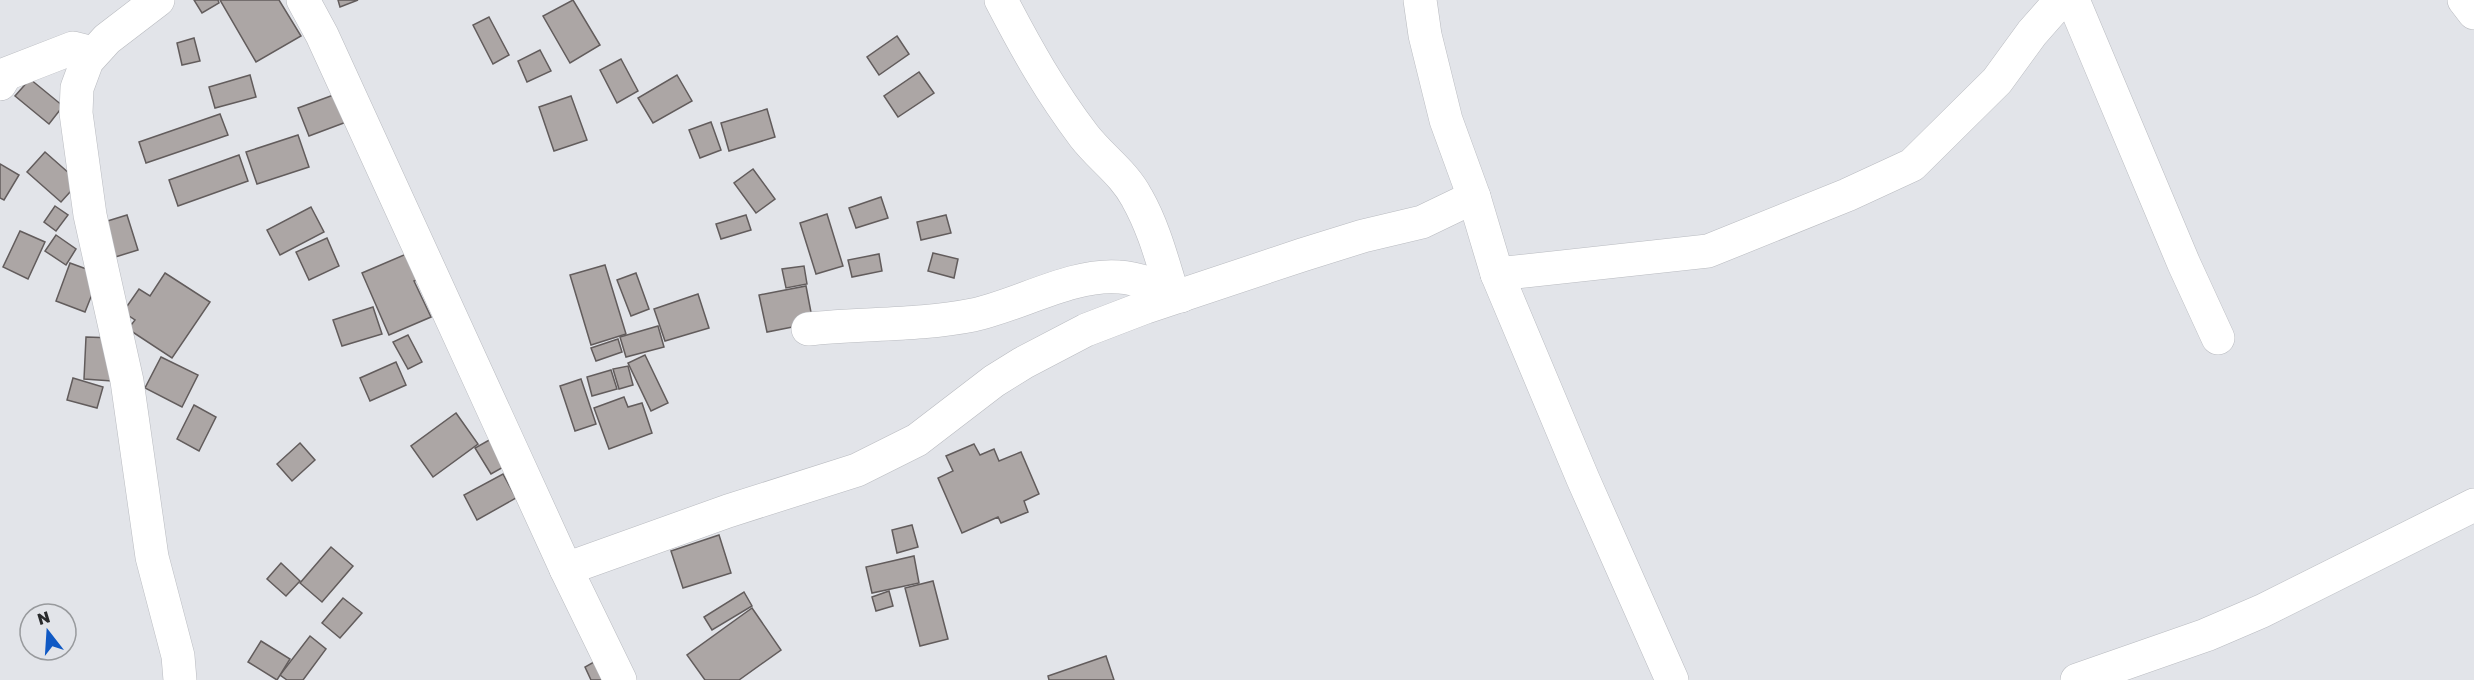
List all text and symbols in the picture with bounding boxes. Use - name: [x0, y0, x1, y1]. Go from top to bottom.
- north arrow: [18, 602, 78, 662]
- text: N: [35, 606, 52, 629]

